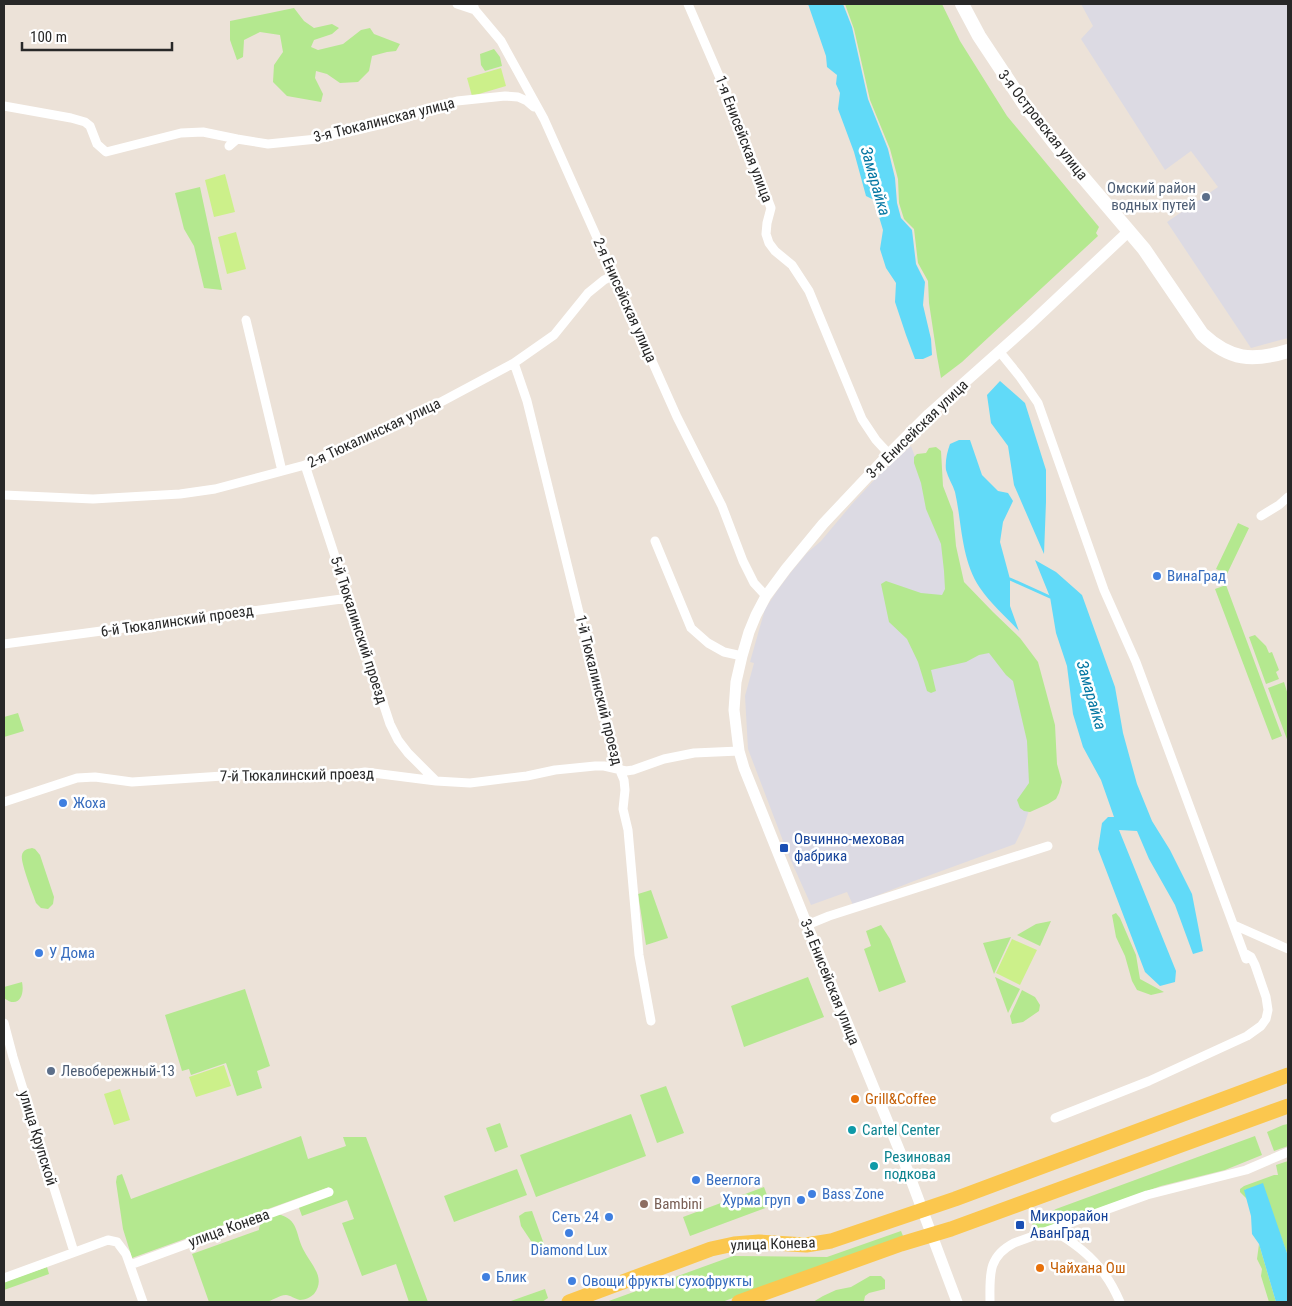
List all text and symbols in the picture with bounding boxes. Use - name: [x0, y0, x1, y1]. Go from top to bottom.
- scale bar: [22, 20, 172, 52]
- text: 100 m: [30, 28, 67, 46]
- street label: 3-я Островская улица: [994, 66, 1092, 184]
- street label: 1-я Енисейская улица: [712, 73, 776, 205]
- street label: 3-я Тюкалинская улица: [312, 94, 456, 146]
- water label: Замарайка: [857, 144, 894, 218]
- place label: Омский район водных путей: [1107, 179, 1196, 214]
- marker: Омский район водных путей: [1200, 191, 1212, 203]
- street label: 2-я Енисейская улица: [589, 235, 661, 365]
- street label: 3-я Енисейская улица: [862, 376, 972, 482]
- street label: 2-я Тюкалинская улица: [305, 394, 443, 472]
- street label: 5-й Тюкалинский проезд: [327, 554, 391, 706]
- place label: ВинаГрад: [1167, 567, 1226, 585]
- marker: ВинаГрад: [1151, 570, 1163, 582]
- street label: 6-й Тюкалинский проезд: [99, 601, 255, 641]
- street label: 1-й Тюкалинский проезд: [572, 613, 626, 767]
- water label: Замарайка: [1073, 658, 1110, 732]
- street label: 7-й Тюкалинский проезд: [220, 765, 374, 785]
- place label: Жоха: [73, 794, 106, 812]
- marker: Жоха: [57, 797, 69, 809]
- place label: Овчинно-меховая фабрика: [794, 830, 905, 865]
- marker: Овчинно-меховая фабрика: [778, 842, 790, 854]
- street label: 3-я Енисейская улица: [796, 916, 864, 1048]
- place label: У Дома: [49, 944, 95, 962]
- marker: У Дома: [33, 947, 45, 959]
- place label: Левобережный-13: [61, 1062, 175, 1080]
- marker: Левобережный-13: [45, 1065, 57, 1077]
- street label: улица Крупской: [15, 1088, 61, 1188]
- place label: Grill&Coffee: [865, 1090, 936, 1108]
- marker: Grill&Coffee: [849, 1093, 861, 1105]
- place label: Cartel Center: [862, 1121, 940, 1139]
- marker: Cartel Center: [846, 1124, 858, 1136]
- place label: Резиновая подкова: [884, 1148, 951, 1183]
- marker: Резиновая подкова: [868, 1160, 880, 1172]
- place label: Beerлога: [706, 1171, 761, 1189]
- marker: Beerлога: [690, 1174, 702, 1186]
- place label: Bass Zone: [822, 1185, 884, 1203]
- marker: Bass Zone: [806, 1188, 818, 1200]
- place label: Хурма груп: [722, 1191, 791, 1209]
- marker: Хурма груп: [795, 1194, 807, 1206]
- place label: Bambini: [654, 1195, 702, 1213]
- marker: Bambini: [638, 1198, 650, 1210]
- street label: улица Конева: [186, 1205, 272, 1251]
- place label: Микрорайон АванГрад: [1030, 1207, 1109, 1242]
- place label: Сеть 24: [552, 1208, 599, 1226]
- marker: Сеть 24: [603, 1211, 615, 1223]
- marker: Микрорайон АванГрад: [1014, 1219, 1026, 1231]
- marker: Diamond Lux: [563, 1227, 575, 1239]
- street label: улица Конева: [730, 1234, 816, 1254]
- place label: Diamond Lux: [531, 1241, 608, 1259]
- place label: Чайхана Ош: [1050, 1259, 1125, 1277]
- marker: Чайхана Ош: [1034, 1262, 1046, 1274]
- place label: Блик: [496, 1268, 527, 1286]
- marker: Блик: [480, 1271, 492, 1283]
- place label: Овощи фрукты сухофрукты: [582, 1272, 752, 1290]
- marker: Овощи фрукты сухофрукты: [566, 1275, 578, 1287]

